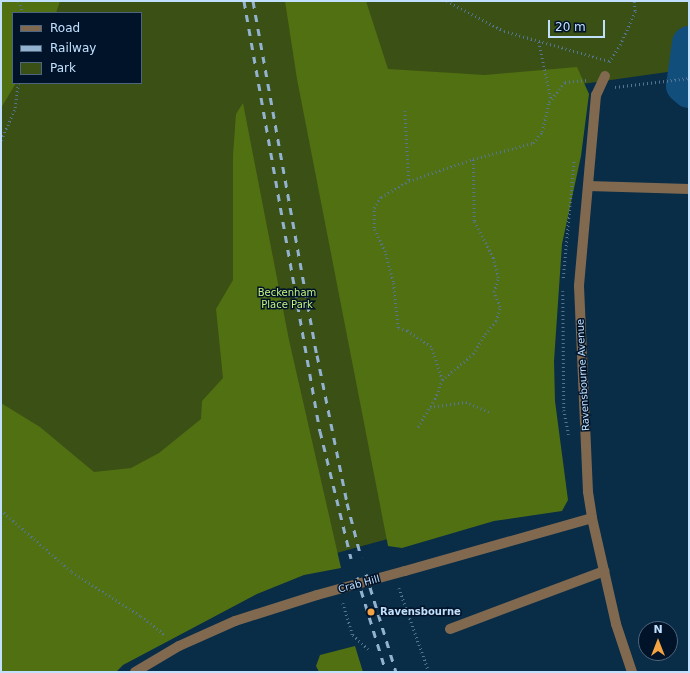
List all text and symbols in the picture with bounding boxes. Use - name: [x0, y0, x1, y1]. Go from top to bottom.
- legend: [12, 12, 142, 84]
- scale bar: [550, 12, 607, 38]
- text: 20 m: [555, 20, 586, 34]
- text: Road: [50, 21, 80, 35]
- text: Railway: [50, 41, 96, 55]
- text: Park: [50, 61, 76, 75]
- park label: Beckenham Place Park: [258, 286, 316, 310]
- street label: Ravensbourne Avenue: [574, 319, 592, 431]
- street label: Crab Hill: [337, 573, 381, 595]
- marker: Ravensbourne: [365, 606, 377, 618]
- place label: Ravensbourne: [380, 606, 461, 618]
- north arrow: [638, 621, 678, 661]
- text: N: [653, 623, 663, 636]

